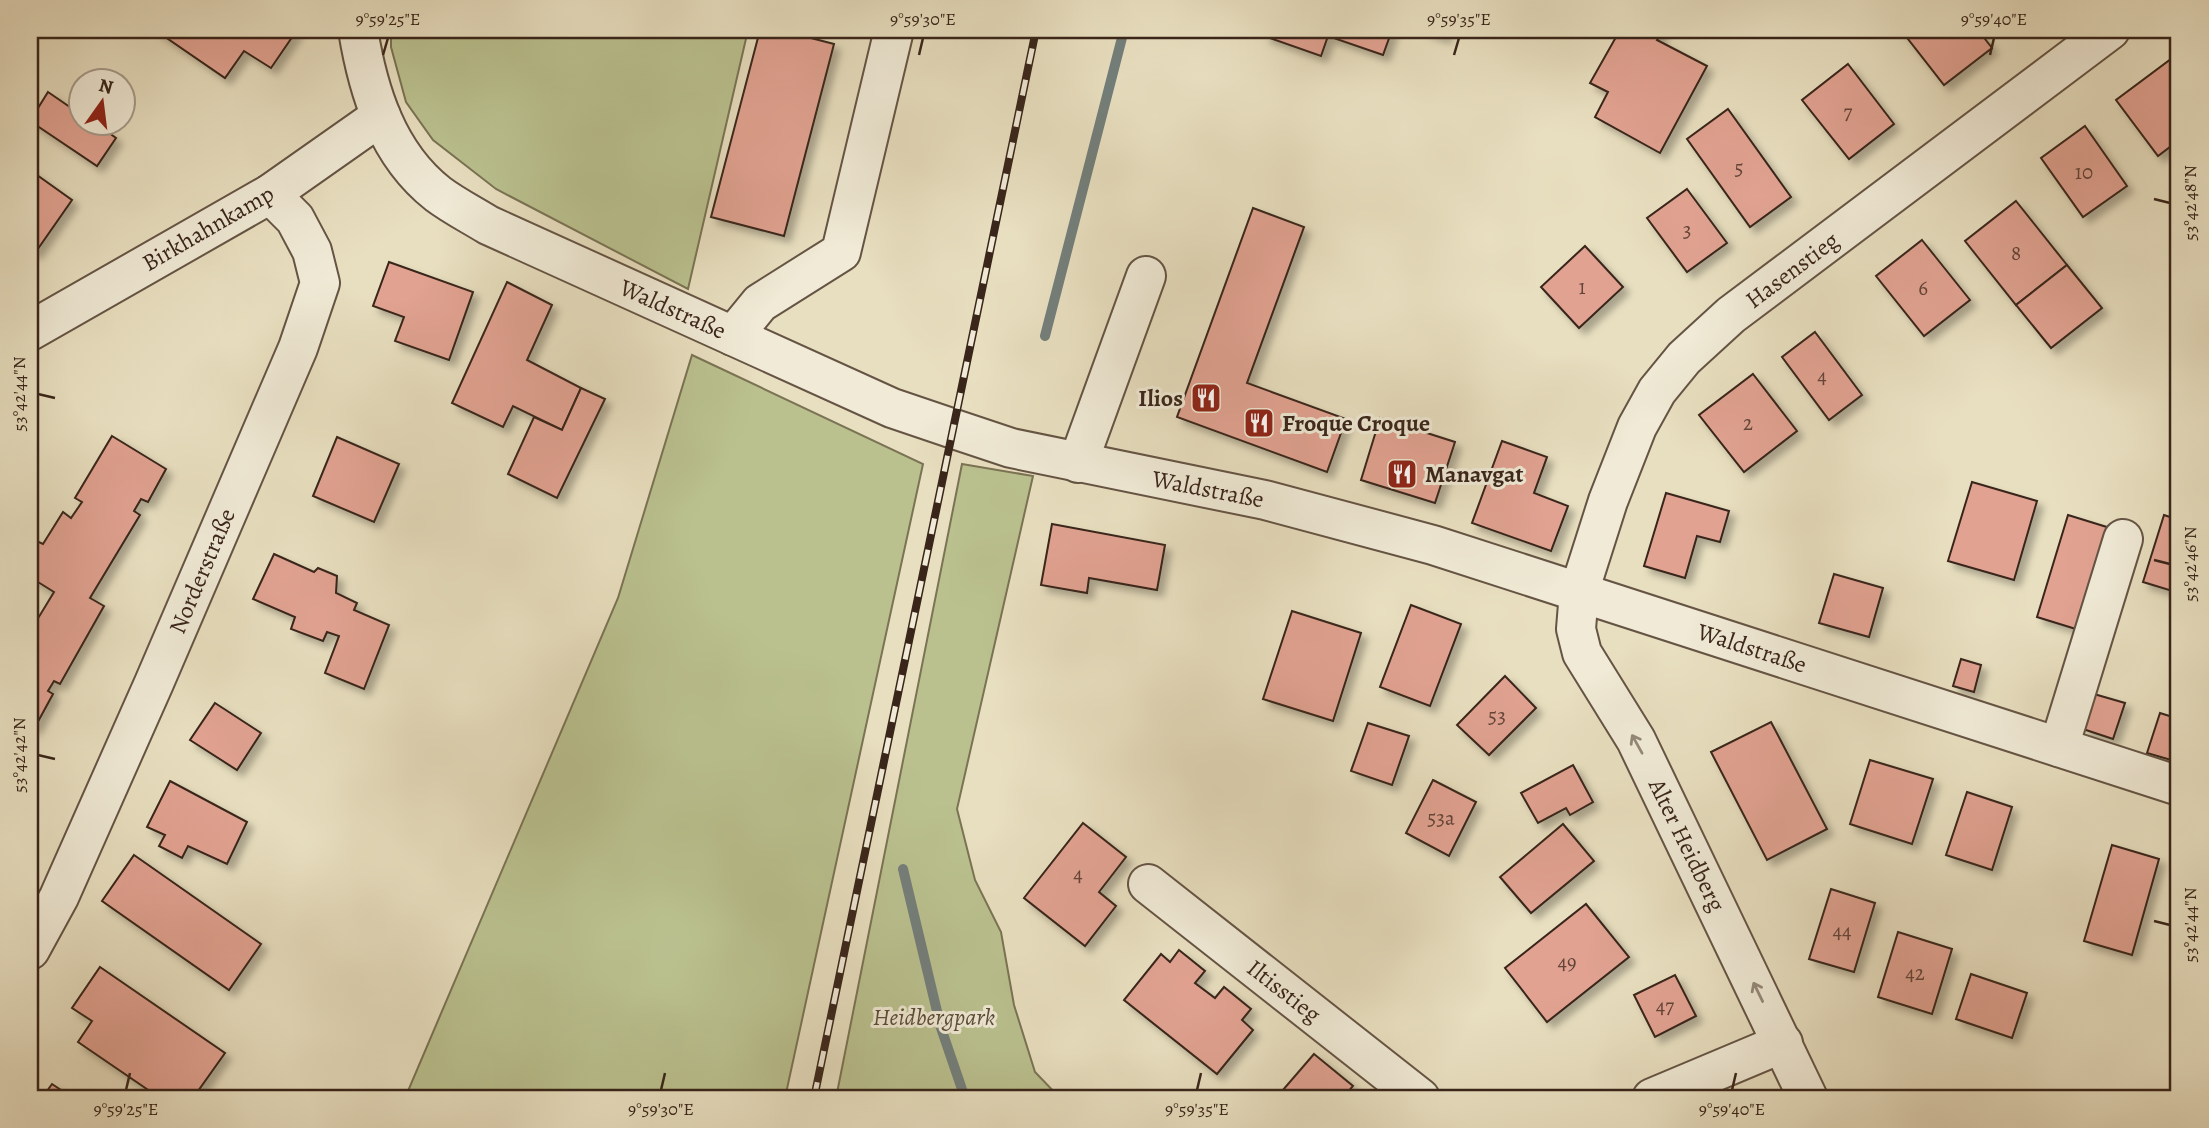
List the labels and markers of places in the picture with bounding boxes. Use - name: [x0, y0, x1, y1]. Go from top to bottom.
- restaurant icon: Ilios: [1189, 381, 1223, 415]
- place label: Ilios: [1138, 382, 1183, 414]
- restaurant icon: Froque Croque: [1242, 406, 1276, 440]
- place label: Froque Croque: [1282, 407, 1430, 439]
- restaurant icon: Manavgat: [1385, 457, 1419, 491]
- place label: Manavgat: [1425, 458, 1524, 490]

